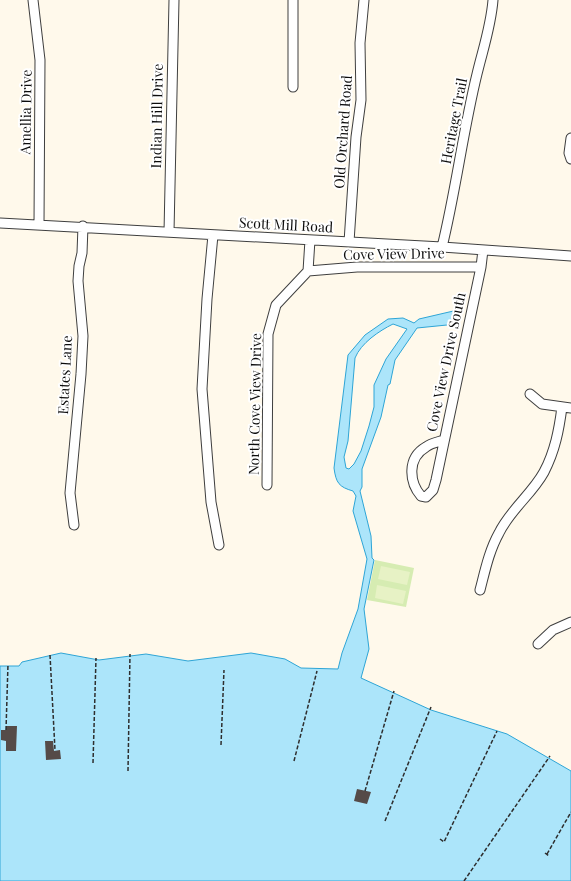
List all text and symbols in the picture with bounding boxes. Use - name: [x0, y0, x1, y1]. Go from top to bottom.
- street label: Indian Hill Drive: [146, 64, 167, 168]
- street label: Amellia Drive: [15, 69, 36, 156]
- street label: Old Orchard Road: [329, 75, 356, 189]
- street label: Heritage Trail: [436, 76, 471, 166]
- street label: Scott Mill Road: [238, 213, 334, 236]
- street label: Cove View Drive: [343, 243, 445, 264]
- street label: Cove View Drive South: [421, 290, 470, 433]
- street label: North Cove View Drive: [244, 333, 265, 475]
- street label: Estates Lane: [53, 335, 76, 415]

